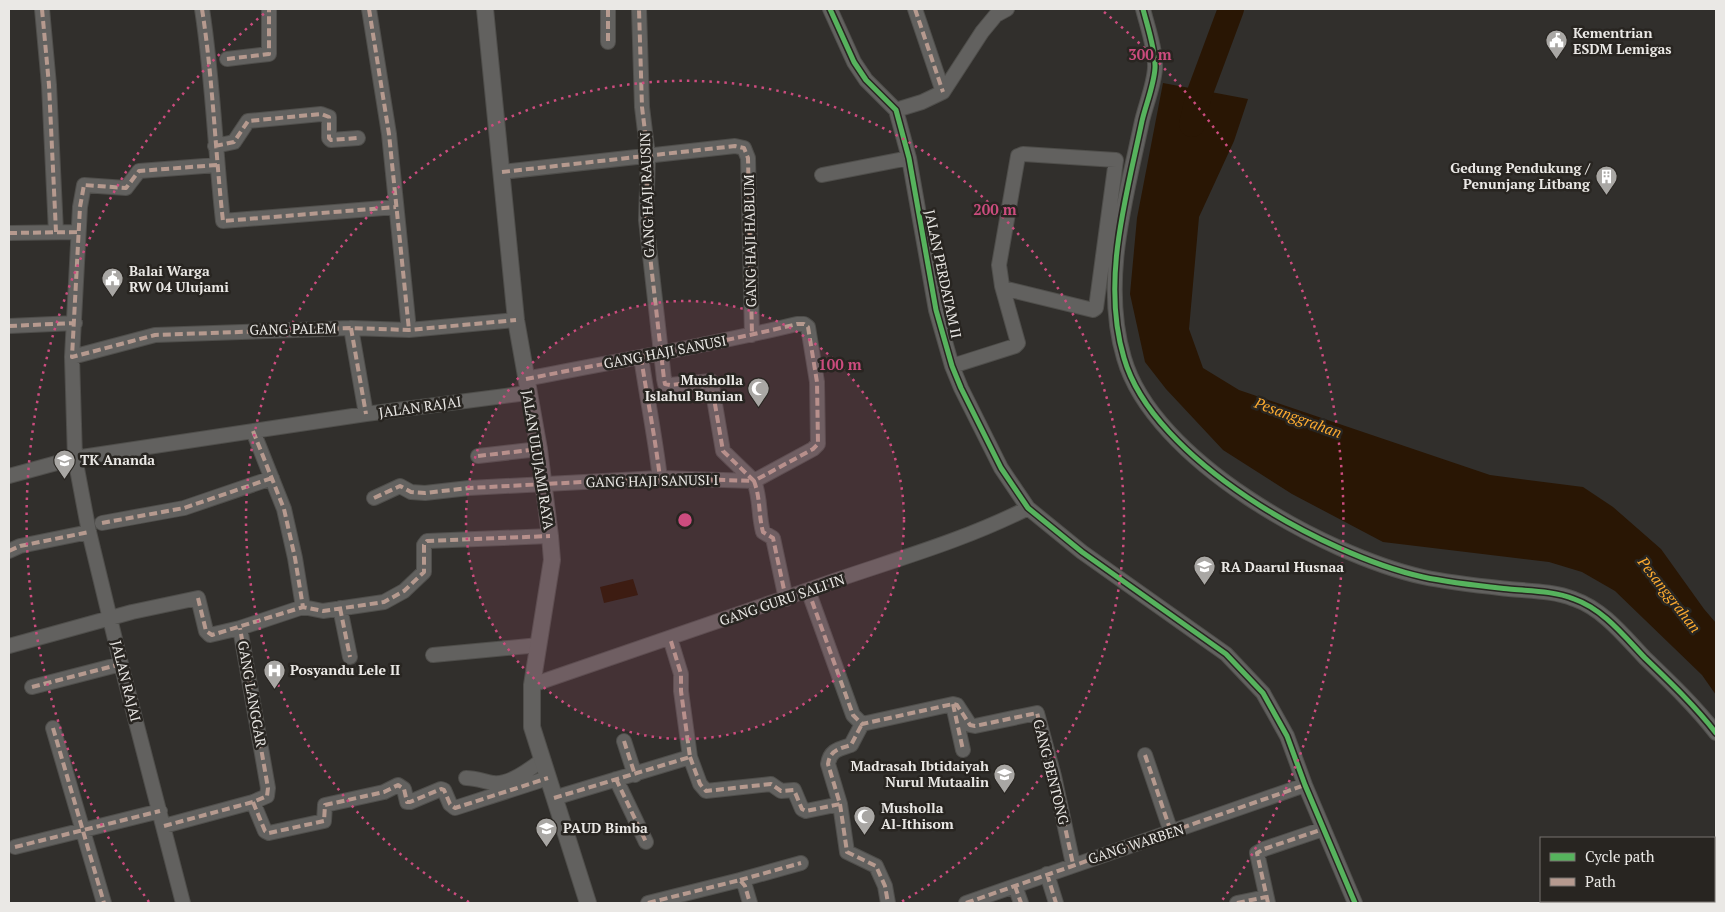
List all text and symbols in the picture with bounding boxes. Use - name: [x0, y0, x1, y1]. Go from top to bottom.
- place label: Kementrian ESDM Lemigas: [1573, 23, 1672, 58]
- public building icon: Kementrian ESDM Lemigas: [1545, 29, 1569, 60]
- text: 300 m: [1128, 44, 1172, 64]
- street label: GANG HAJI RAUSIN: [635, 132, 658, 258]
- place label: Gedung Pendukung / Penunjang Litbang: [1450, 158, 1591, 193]
- building icon: Gedung Pendukung / Penunjang Litbang: [1594, 164, 1618, 195]
- street label: GANG HAJI HABLUM: [739, 174, 760, 308]
- text: 200 m: [973, 199, 1017, 219]
- street label: JALAN PERDATAM II: [921, 208, 966, 340]
- place label: Balai Warga RW 04 Ulujami: [129, 261, 229, 296]
- public building icon: Balai Warga RW 04 Ulujami: [101, 267, 125, 298]
- street label: GANG PALEM: [249, 318, 337, 339]
- street label: GANG HAJI SANUSI: [602, 330, 728, 373]
- text: 100 m: [818, 354, 862, 374]
- place label: Musholla Islahul Bunian: [645, 370, 743, 405]
- mosque icon: Musholla Islahul Bunian: [747, 376, 771, 407]
- street label: JALAN ULUJAMI RAYA: [518, 389, 559, 531]
- street label: JALAN RAJAI: [378, 391, 462, 422]
- water label: Pesanggrahan: [1251, 392, 1345, 442]
- school or university icon: TK Ananda: [52, 448, 76, 479]
- place label: TK Ananda: [80, 450, 155, 469]
- street label: GANG HAJI SANUSI I: [585, 470, 719, 491]
- centre of rings: [676, 511, 694, 529]
- water label: Pesanggrahan: [1633, 551, 1706, 637]
- school or university icon: RA Daarul Husnaa: [1193, 555, 1217, 586]
- place label: RA Daarul Husnaa: [1221, 557, 1344, 576]
- street label: GANG GURU SALI'IN: [717, 569, 847, 630]
- street label: JALAN RAJAI: [107, 638, 146, 724]
- street label: GANG LANGGAR: [234, 639, 271, 749]
- hospital icon: Posyandu Lele II: [262, 658, 286, 689]
- place label: Posyandu Lele II: [290, 660, 400, 679]
- street label: GANG BENTONG: [1029, 717, 1074, 827]
- place label: Madrasah Ibtidaiyah Nurul Mutaalin: [851, 756, 989, 791]
- school or university icon: Madrasah Ibtidaiyah Nurul Mutaalin: [993, 762, 1017, 793]
- place label: Musholla Al-Ithisom: [881, 798, 954, 833]
- mosque icon: Musholla Al-Ithisom: [853, 804, 877, 835]
- school or university icon: PAUD Bimba: [535, 816, 559, 847]
- place label: PAUD Bimba: [563, 818, 648, 837]
- street label: GANG WARBEN: [1085, 819, 1186, 868]
- legend: [1540, 837, 1715, 902]
- text: Cycle path: [1585, 846, 1655, 866]
- text: Path: [1585, 871, 1616, 891]

